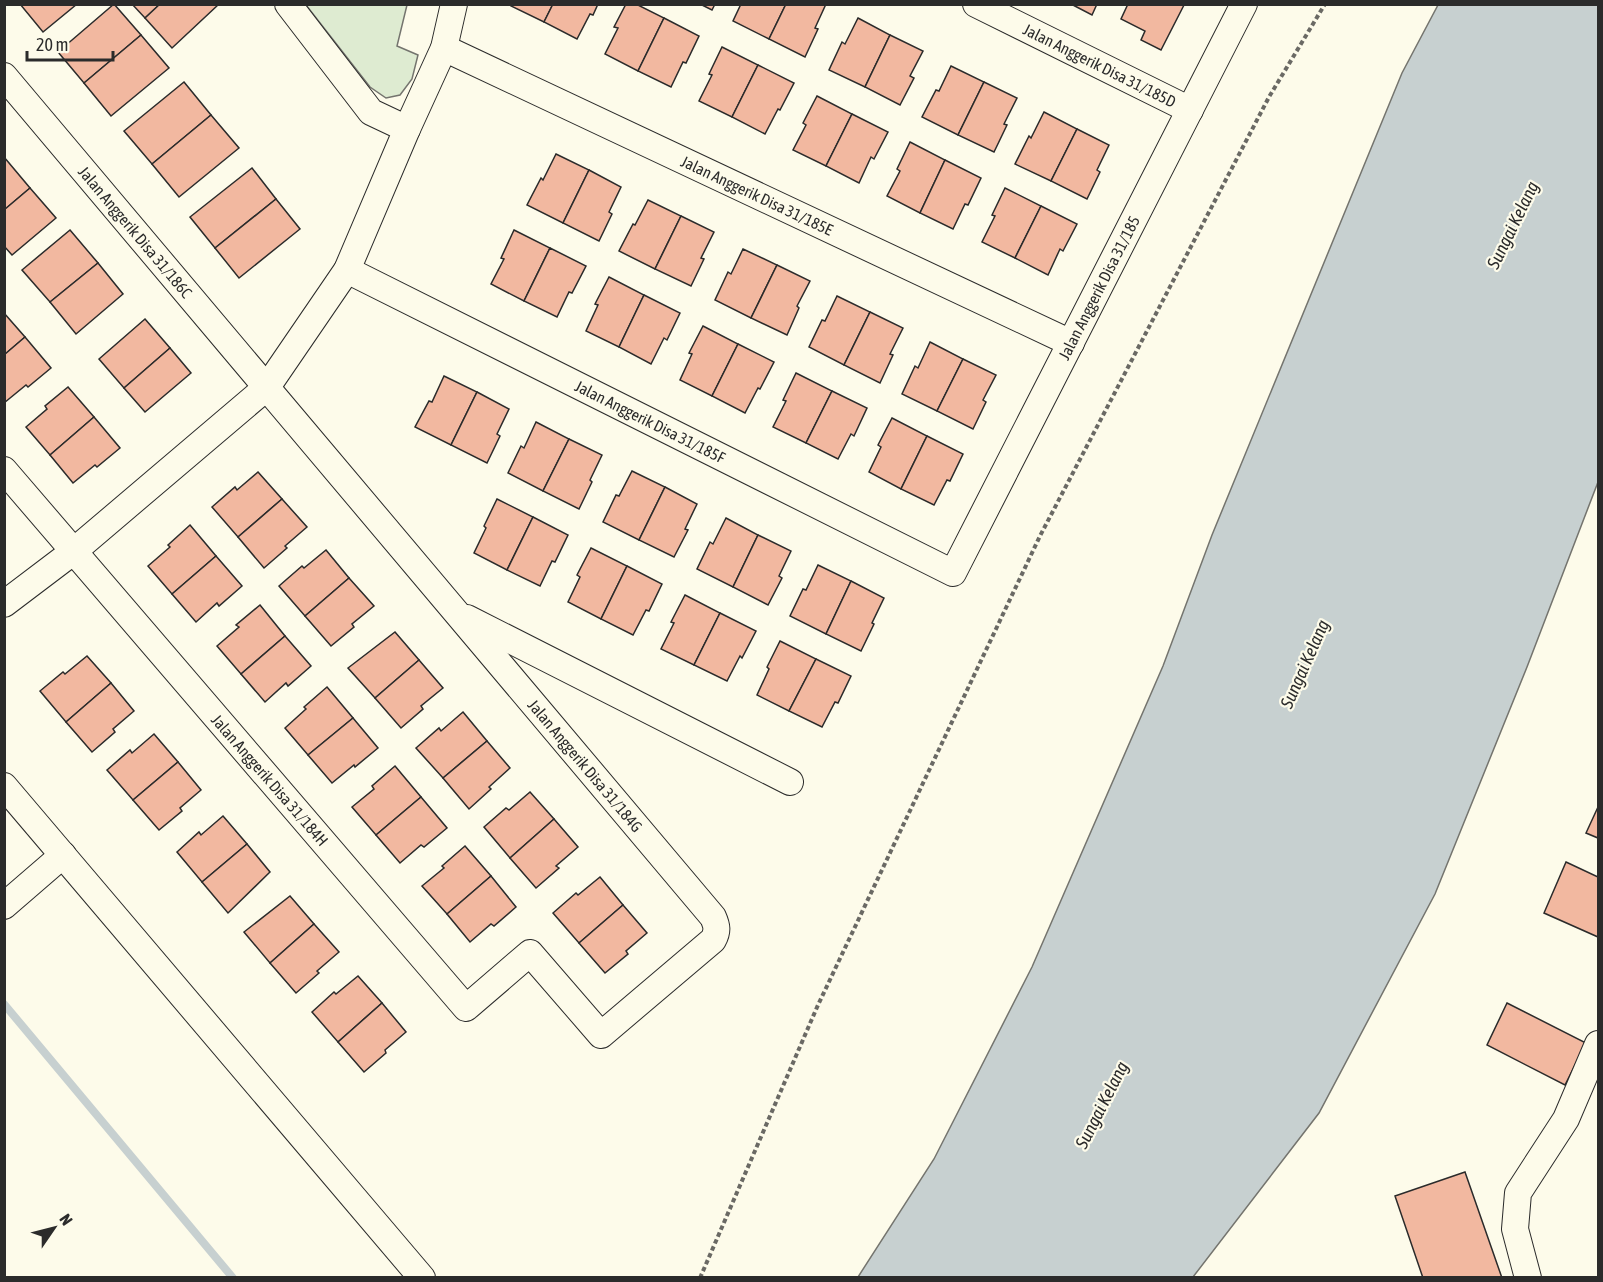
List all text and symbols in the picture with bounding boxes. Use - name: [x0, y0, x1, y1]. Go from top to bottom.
- street label: Jalan Anggerik Disa 31/185D: [1020, 20, 1179, 111]
- scale bar: [27, 24, 112, 62]
- text: 20 m: [36, 34, 68, 55]
- street label: Jalan Anggerik Disa 31/185E: [678, 152, 836, 239]
- street label: Jalan Anggerik Disa 31/186C: [75, 163, 196, 301]
- water label: Sungai Kelang: [1482, 178, 1543, 273]
- street label: Jalan Anggerik Disa 31/185: [1055, 213, 1143, 363]
- street label: Jalan Anggerik Disa 31/185F: [572, 377, 729, 467]
- water label: Sungai Kelang: [1275, 616, 1333, 712]
- street label: Jalan Anggerik Disa 31/184G: [525, 696, 646, 835]
- street label: Jalan Anggerik Disa 31/184H: [207, 711, 332, 850]
- water label: Sungai Kelang: [1070, 1058, 1132, 1153]
- north arrow: [24, 1198, 84, 1258]
- text: N: [56, 1210, 76, 1228]

